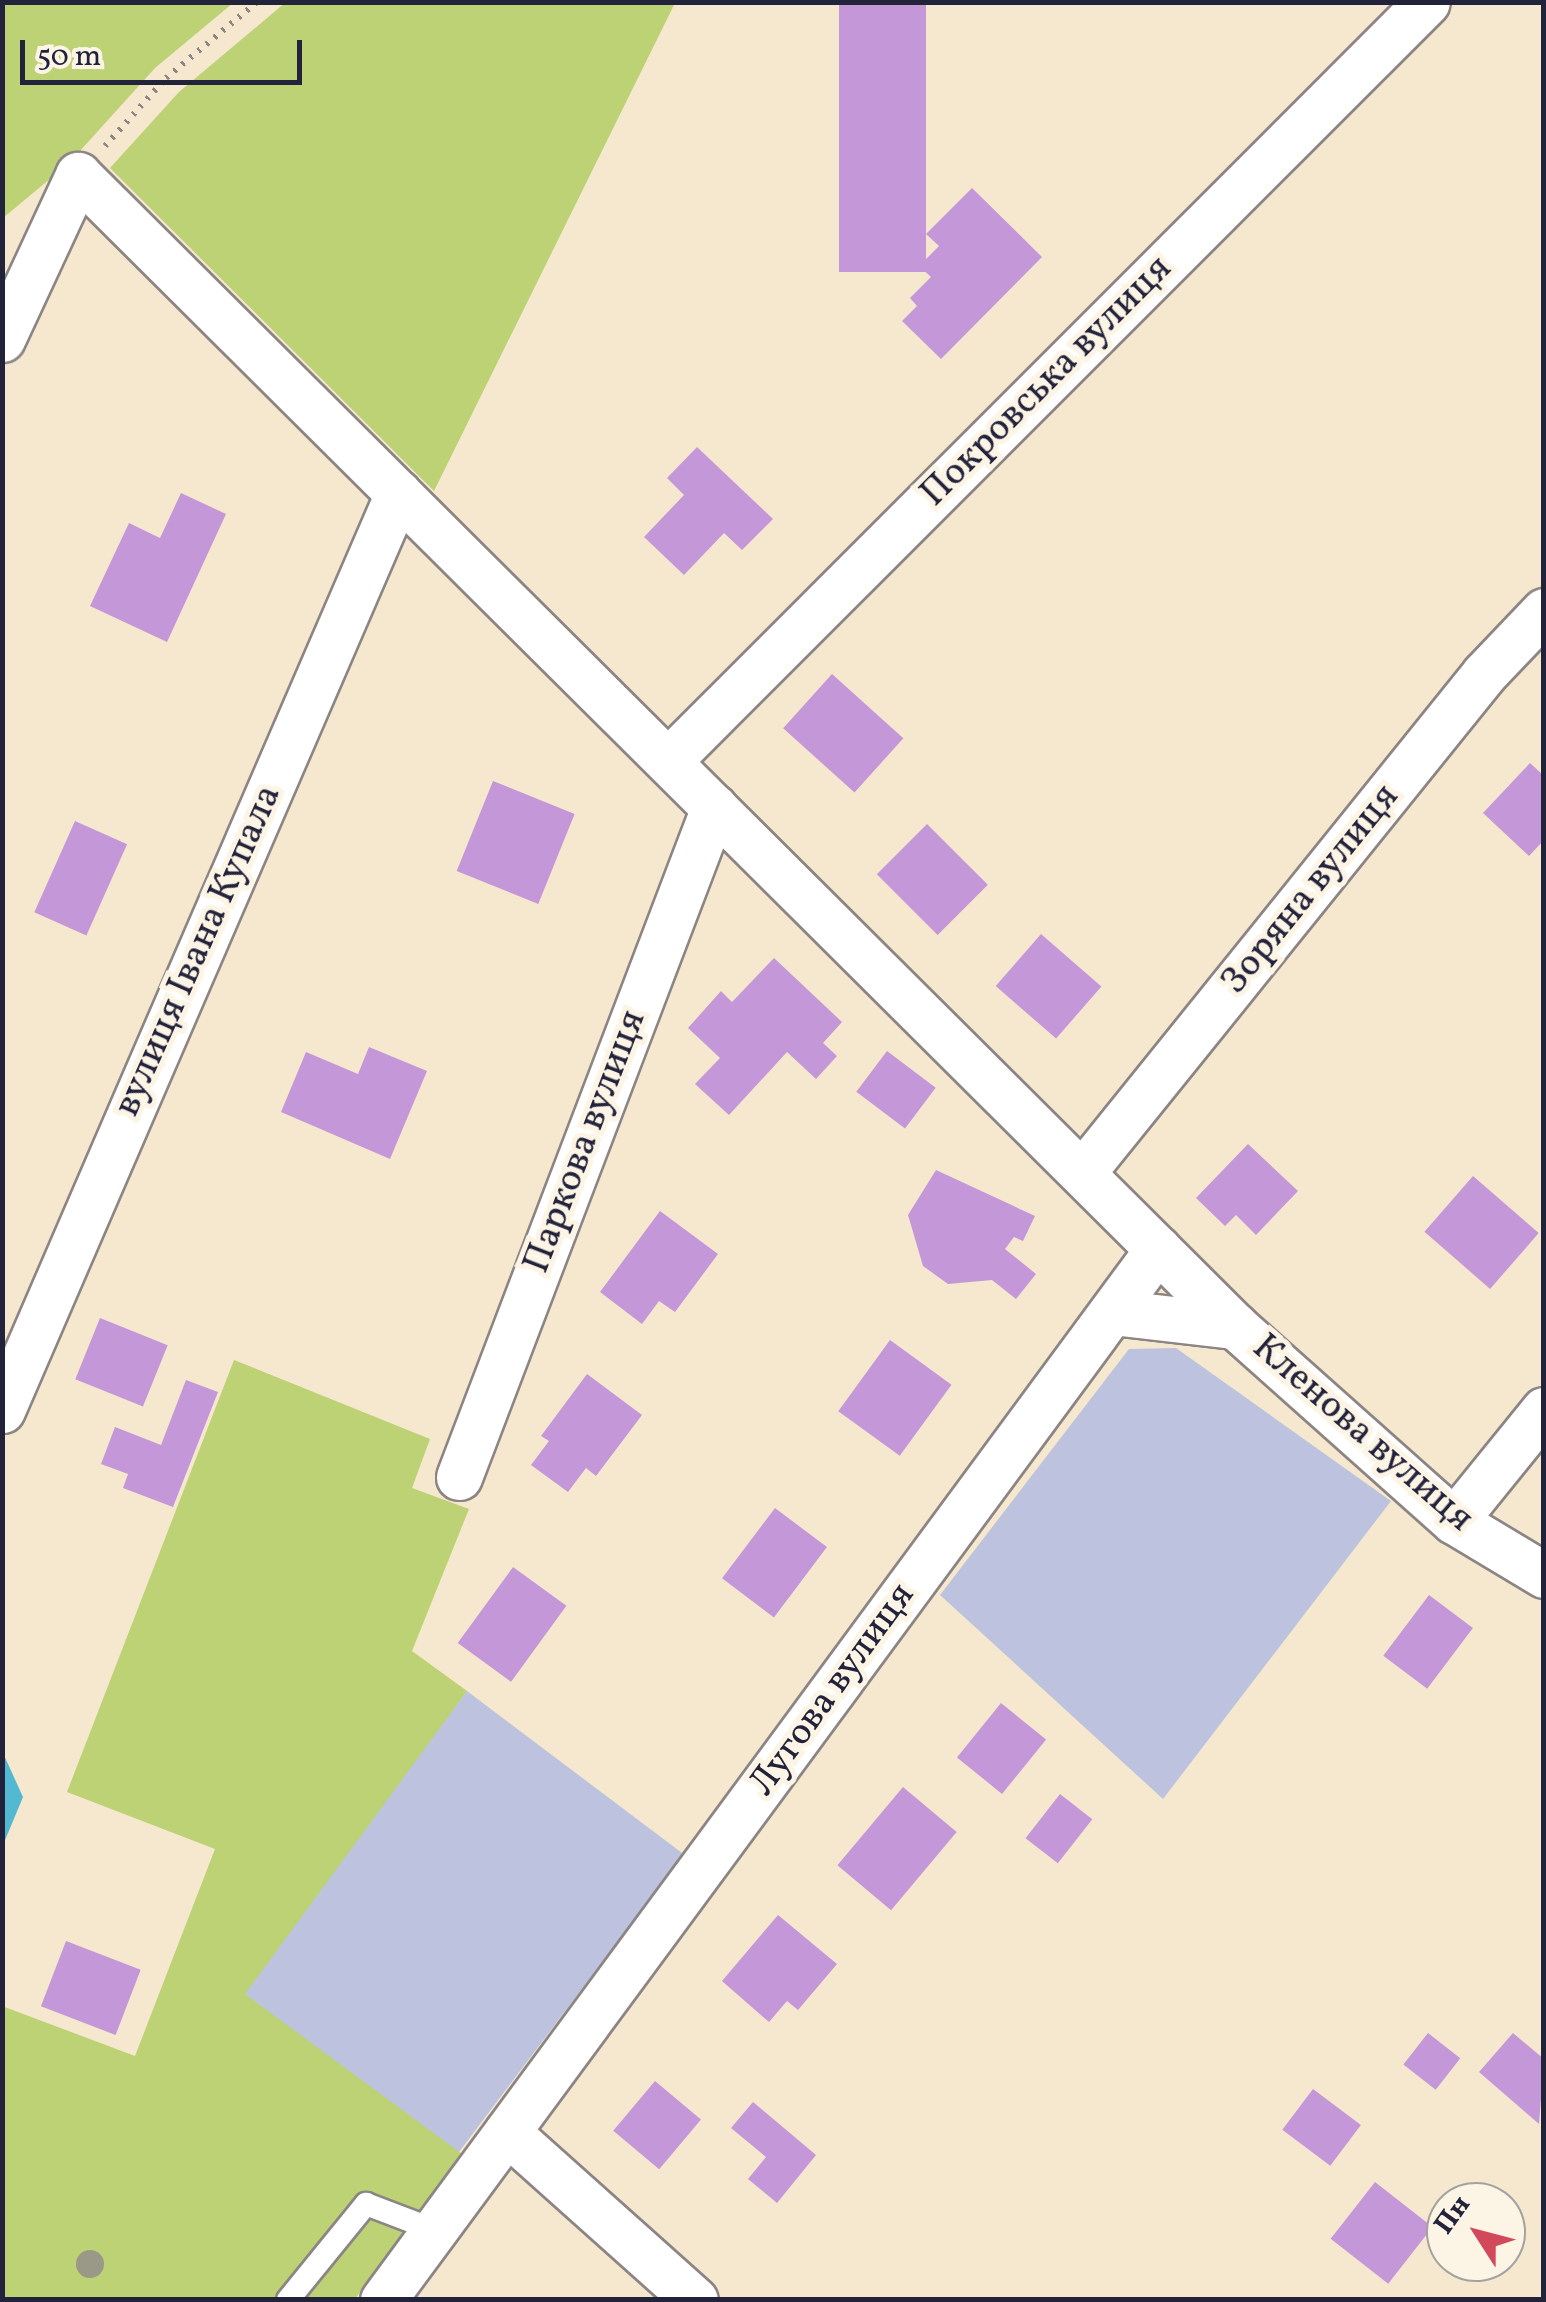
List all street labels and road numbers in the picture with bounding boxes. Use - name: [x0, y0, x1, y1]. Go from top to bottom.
- street label: Покровська вулиця: [912, 247, 1182, 517]
- street label: Зоряна вулиця: [1212, 776, 1410, 1004]
- street label: вулиця Івана Купала: [105, 778, 293, 1124]
- street label: Паркова вулиця: [515, 1004, 657, 1280]
- street label: Кленова вулиця: [1242, 1326, 1482, 1542]
- street label: Лугова вулиця: [741, 1575, 925, 1805]

